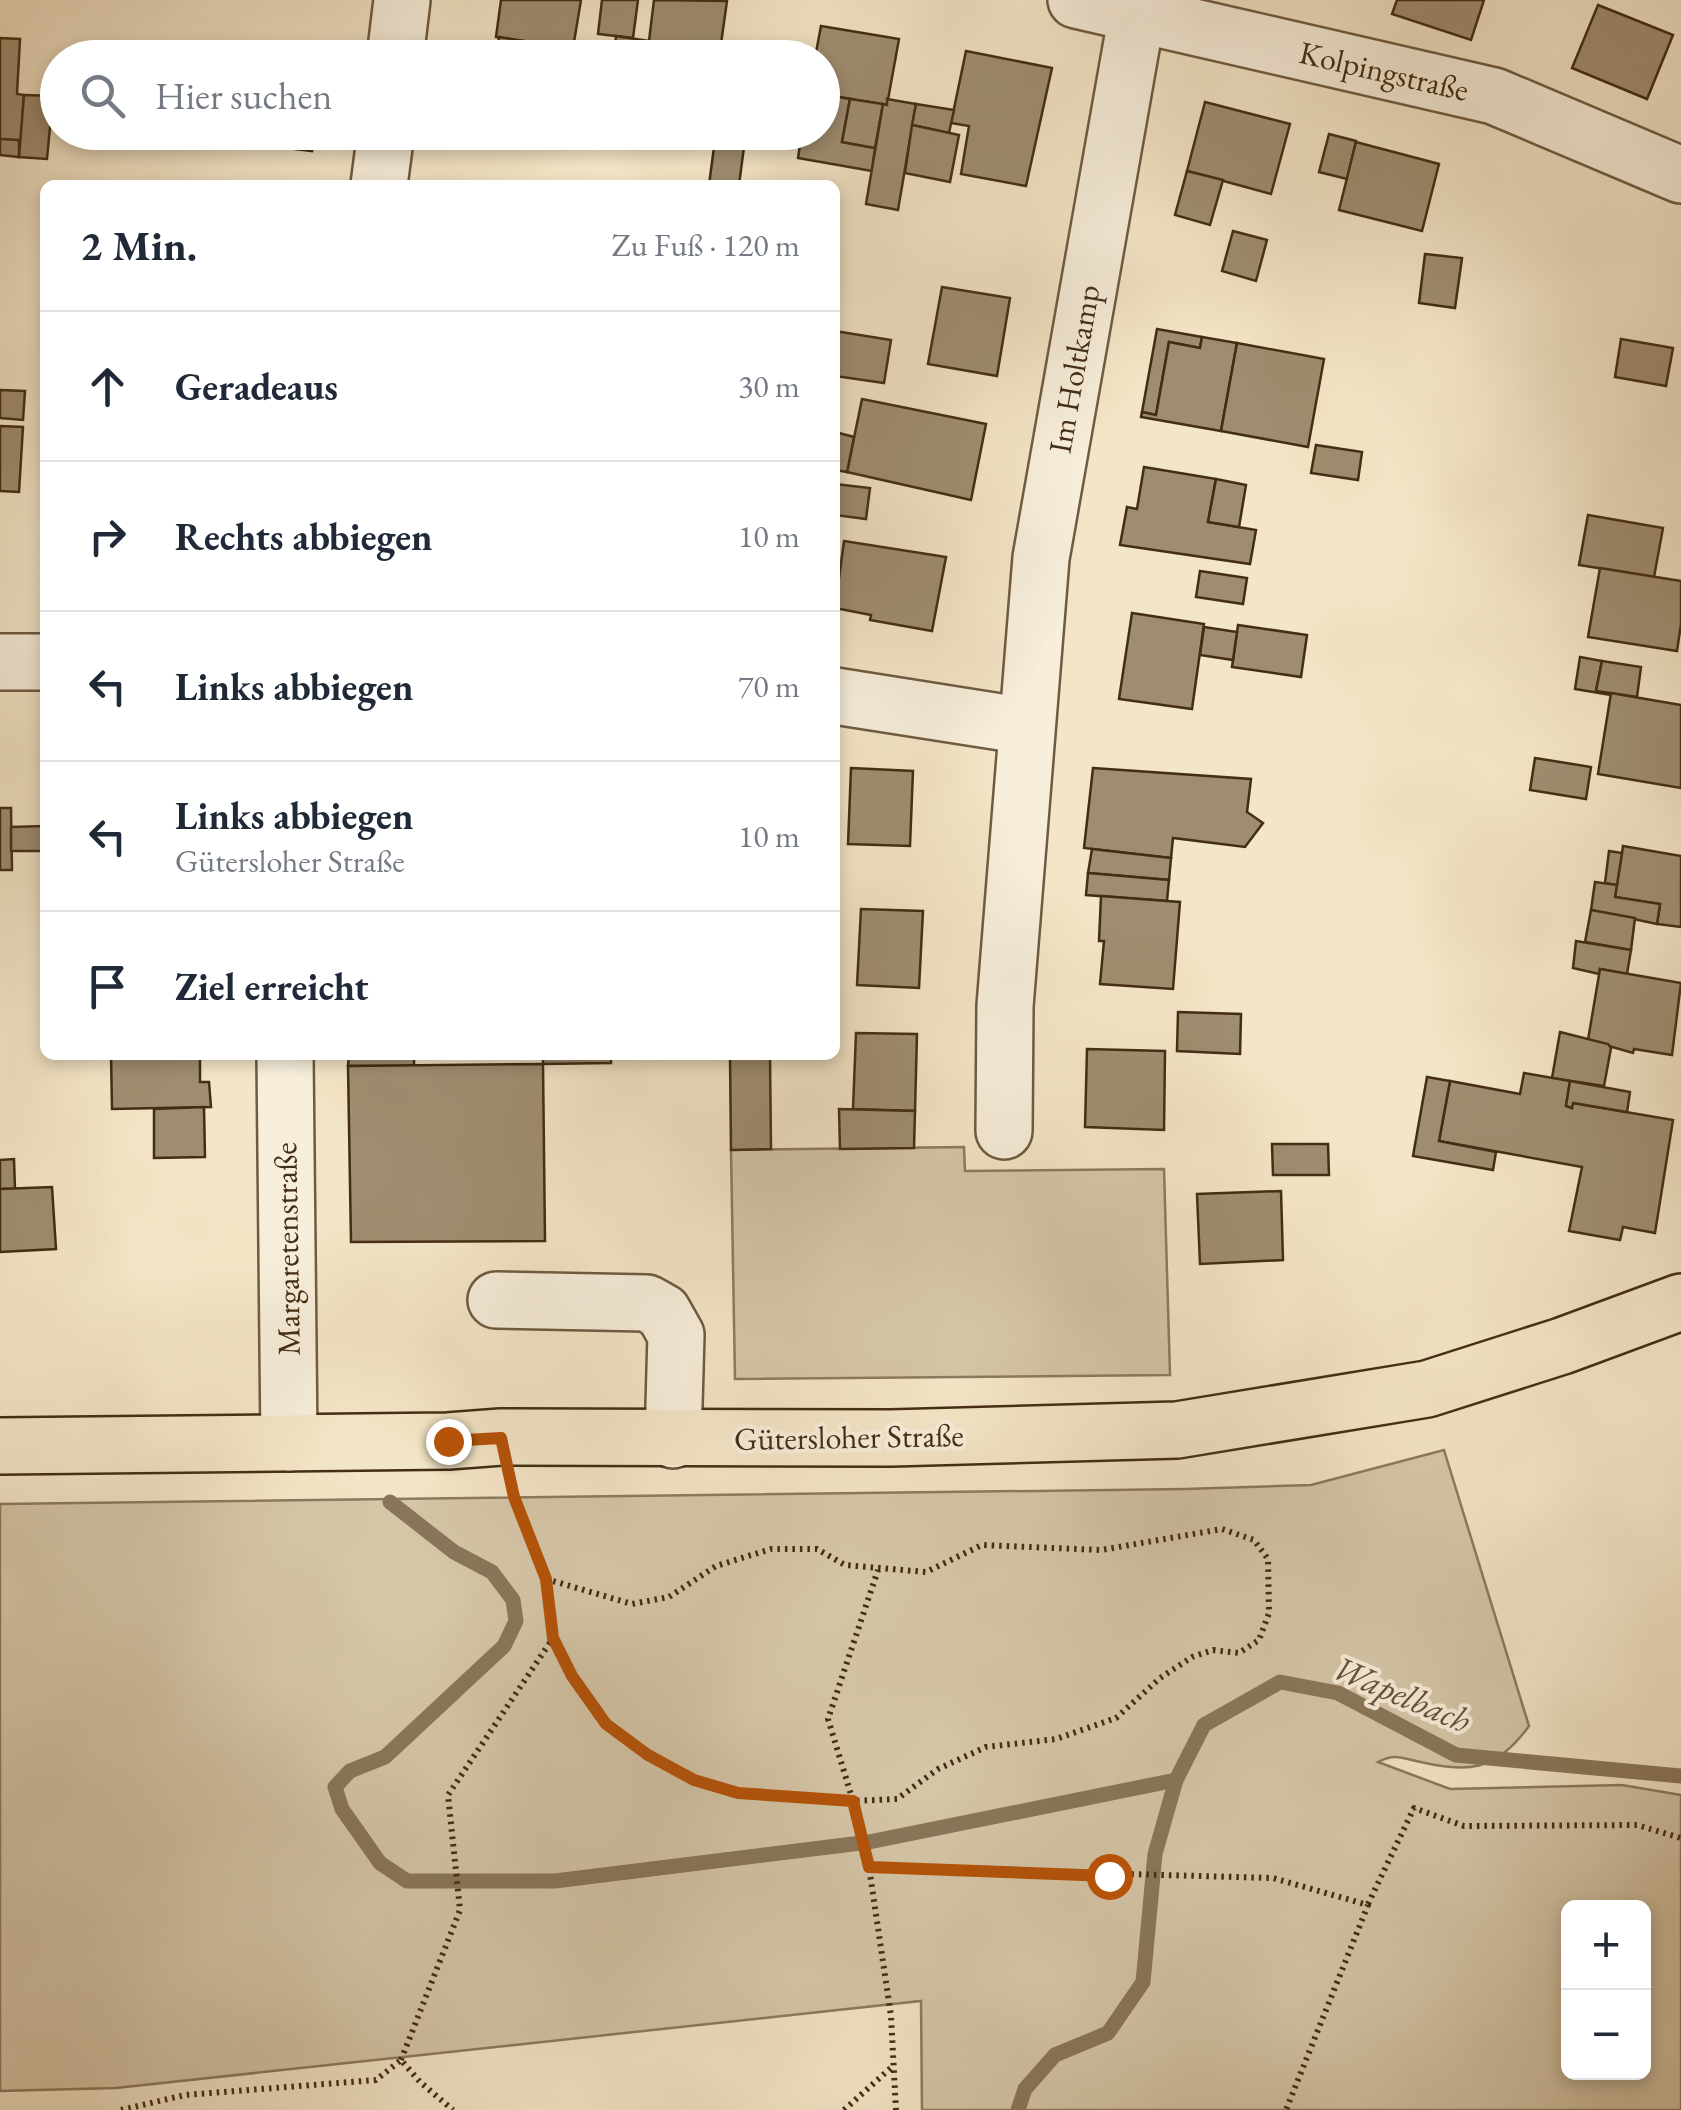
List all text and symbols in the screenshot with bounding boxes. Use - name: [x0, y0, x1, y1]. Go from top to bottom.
- street label: Kolpingstraße: [1295, 31, 1473, 111]
- search box: [40, 40, 840, 150]
- icon: search: [75, 68, 130, 123]
- text: Hier suchen: [155, 71, 332, 120]
- text: 2 Min.: [80, 218, 197, 273]
- text: Zu Fuß · 120 m: [611, 224, 800, 266]
- street label: Im Holtkamp: [1039, 281, 1109, 457]
- icon: ahead: [80, 359, 135, 414]
- text: Geradeaus: [175, 362, 338, 411]
- text: 30 m: [738, 365, 800, 407]
- icon: right: [80, 509, 135, 564]
- text: Rechts abbiegen: [175, 512, 433, 561]
- text: 10 m: [738, 515, 800, 557]
- icon: left: [80, 659, 135, 714]
- text: Links abbiegen: [175, 662, 413, 711]
- text: 70 m: [738, 665, 800, 707]
- text: Links abbiegen: [175, 791, 413, 840]
- icon: left: [80, 809, 135, 864]
- text: 10 m: [738, 815, 800, 857]
- text: Gütersloher Straße: [175, 840, 405, 882]
- icon: arrive: [80, 959, 135, 1014]
- text: Ziel erreicht: [175, 962, 369, 1011]
- street label: Margaretenstraße: [264, 1142, 310, 1356]
- street label: Gütersloher Straße: [734, 1414, 964, 1460]
- route end: [426, 1419, 472, 1465]
- water label: Wapelbach: [1326, 1644, 1478, 1744]
- route start: [1087, 1854, 1133, 1900]
- map controls: [1561, 1900, 1651, 2080]
- button: +: [1561, 1900, 1651, 1990]
- button: −: [1561, 1990, 1651, 2080]

